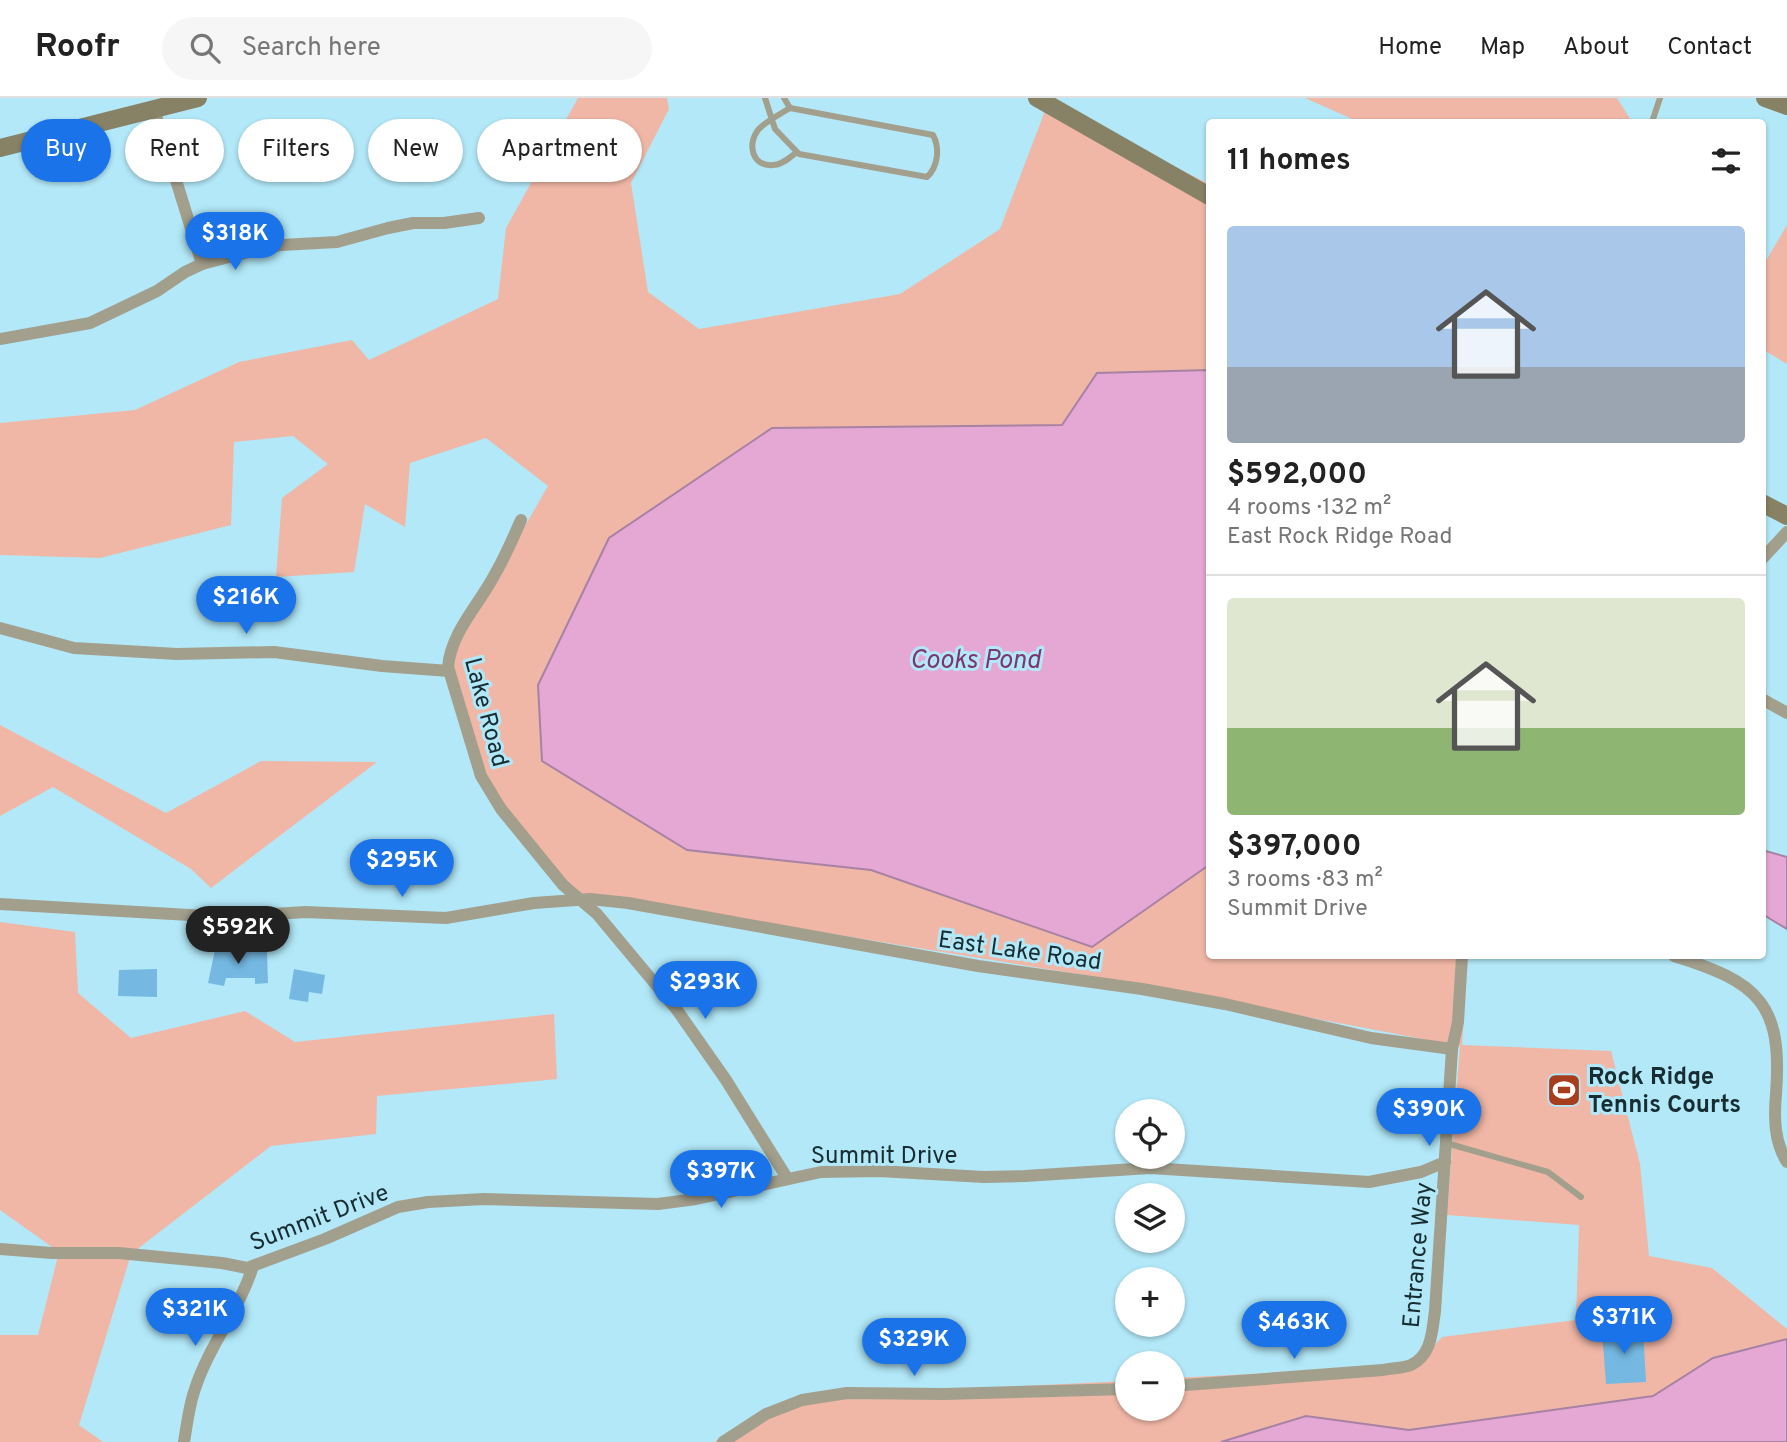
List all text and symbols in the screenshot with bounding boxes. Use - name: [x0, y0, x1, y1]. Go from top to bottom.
- search box: [162, 17, 652, 80]
- text: Roofr: [35, 27, 120, 69]
- icon: search: [186, 29, 224, 67]
- text: Search here: [242, 32, 381, 65]
- text: Home: [1378, 33, 1442, 63]
- text: Map: [1480, 33, 1525, 63]
- text: About: [1563, 33, 1629, 63]
- text: Contact: [1667, 33, 1752, 63]
- chip: Buy: [21, 119, 111, 182]
- chip: Rent: [125, 119, 224, 182]
- chip: Filters: [238, 119, 354, 182]
- chip: New: [368, 119, 463, 182]
- chip: Apartment: [477, 119, 642, 182]
- icon: filters: [1707, 142, 1745, 180]
- text: 11 homes: [1227, 143, 1351, 180]
- pin: $318K: [186, 212, 284, 272]
- text: $318K: [201, 220, 269, 249]
- icon: home: [1423, 271, 1549, 397]
- text: $592,000: [1227, 457, 1367, 494]
- text: 4 rooms · 132 m²: [1227, 494, 1391, 523]
- text: East Rock Ridge Road: [1227, 523, 1452, 552]
- pin: $216K: [197, 576, 295, 636]
- text: $216K: [212, 584, 280, 613]
- icon: home: [1423, 643, 1549, 769]
- water label: Cooks Pond: [910, 645, 1042, 678]
- street label: Lake Road: [456, 654, 514, 771]
- text: $397,000: [1227, 829, 1361, 866]
- pin: $295K: [353, 840, 451, 899]
- text: $295K: [366, 847, 438, 876]
- text: 3 rooms · 83 m²: [1227, 866, 1383, 895]
- text: Summit Drive: [1227, 895, 1368, 924]
- pin: $592K: [189, 906, 287, 966]
- text: $592K: [202, 914, 274, 943]
- street label: East Lake Road: [936, 926, 1103, 978]
- pin: $293K: [656, 962, 754, 1021]
- text: $293K: [669, 969, 741, 998]
- place label: Rock Ridge Tennis Courts: [1588, 1063, 1741, 1121]
- sports icon: Rock Ridge Tennis Courts: [1545, 1071, 1583, 1109]
- pin: $390K: [1380, 1088, 1478, 1148]
- text: $390K: [1392, 1096, 1466, 1125]
- map controls: [1115, 1099, 1185, 1421]
- button: locate: [1115, 1099, 1185, 1169]
- street label: Summit Drive: [811, 1142, 957, 1172]
- pin: $397K: [672, 1150, 770, 1210]
- text: $397K: [686, 1158, 756, 1187]
- street label: Summit Drive: [246, 1179, 394, 1259]
- street label: Entrance Way: [1398, 1181, 1440, 1329]
- button: layers: [1115, 1183, 1185, 1253]
- button: +: [1115, 1267, 1185, 1337]
- pin: $321K: [146, 1288, 244, 1348]
- text: $321K: [162, 1296, 228, 1325]
- pin: $371K: [1575, 1296, 1673, 1356]
- pin: $463K: [1245, 1302, 1343, 1361]
- text: $371K: [1591, 1304, 1657, 1333]
- text: $463K: [1258, 1309, 1330, 1338]
- pin: $329K: [865, 1318, 963, 1378]
- text: $329K: [878, 1326, 950, 1355]
- button: −: [1115, 1351, 1185, 1421]

